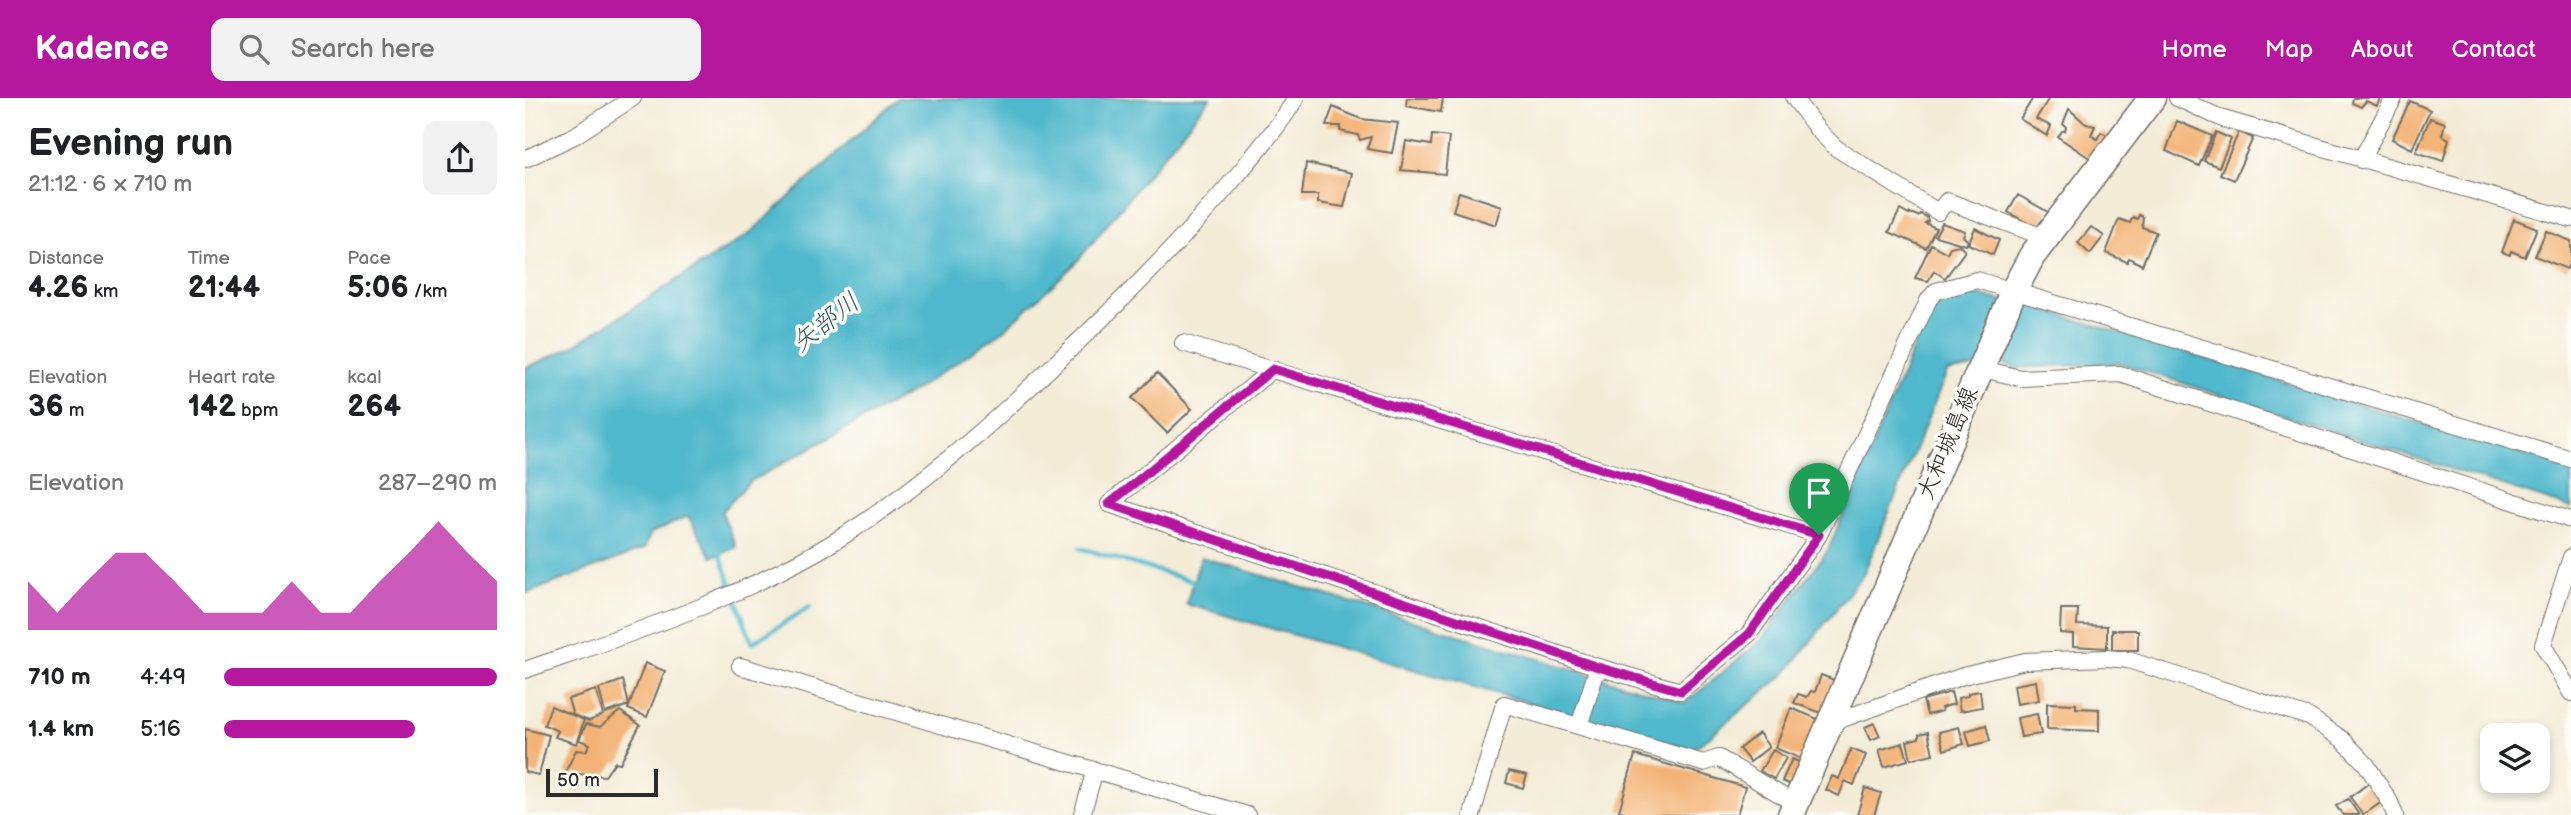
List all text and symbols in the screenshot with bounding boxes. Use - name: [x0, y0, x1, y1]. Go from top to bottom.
- search box: [211, 18, 701, 81]
- text: Kadence: [35, 29, 169, 69]
- icon: search: [235, 30, 273, 68]
- text: Search here: [291, 34, 435, 65]
- text: Home: [2162, 35, 2227, 64]
- text: Map: [2265, 35, 2313, 64]
- text: About: [2351, 35, 2413, 64]
- text: Contact: [2451, 35, 2536, 64]
- text: Evening run: [28, 121, 233, 166]
- button: share: [423, 121, 497, 195]
- text: 21:12 · 6 × 710 m: [28, 170, 192, 198]
- text: Distance: [28, 247, 104, 270]
- text: Time: [188, 247, 230, 270]
- text: Pace: [347, 247, 391, 270]
- text: 4.26: [28, 270, 88, 306]
- text: 21:44: [188, 270, 260, 306]
- text: 5:06: [347, 270, 409, 306]
- text: km: [88, 280, 119, 303]
- text: /km: [409, 280, 447, 303]
- water label: 矢部川: [786, 287, 866, 359]
- text: Elevation: [28, 366, 107, 389]
- text: Heart rate: [188, 366, 275, 389]
- text: kcal: [347, 366, 381, 389]
- street label: 大和城島線: [1911, 382, 1984, 504]
- text: 36: [28, 389, 64, 425]
- text: 142: [188, 389, 236, 425]
- text: 264: [347, 389, 401, 425]
- text: m: [64, 399, 85, 422]
- text: bpm: [236, 399, 279, 422]
- pin: [1789, 463, 1849, 535]
- text: Elevation: [28, 469, 124, 497]
- text: 287–290 m: [378, 469, 497, 497]
- icon: arrive: [1800, 474, 1838, 512]
- text: 710 m: [28, 663, 91, 691]
- text: 4:49: [140, 663, 186, 691]
- text: 1.4 km: [28, 715, 94, 743]
- text: 5:16: [140, 715, 181, 743]
- map controls: [2480, 723, 2550, 793]
- button: layers: [2480, 723, 2550, 793]
- scale bar: [546, 766, 658, 798]
- text: 50 m: [557, 769, 600, 792]

